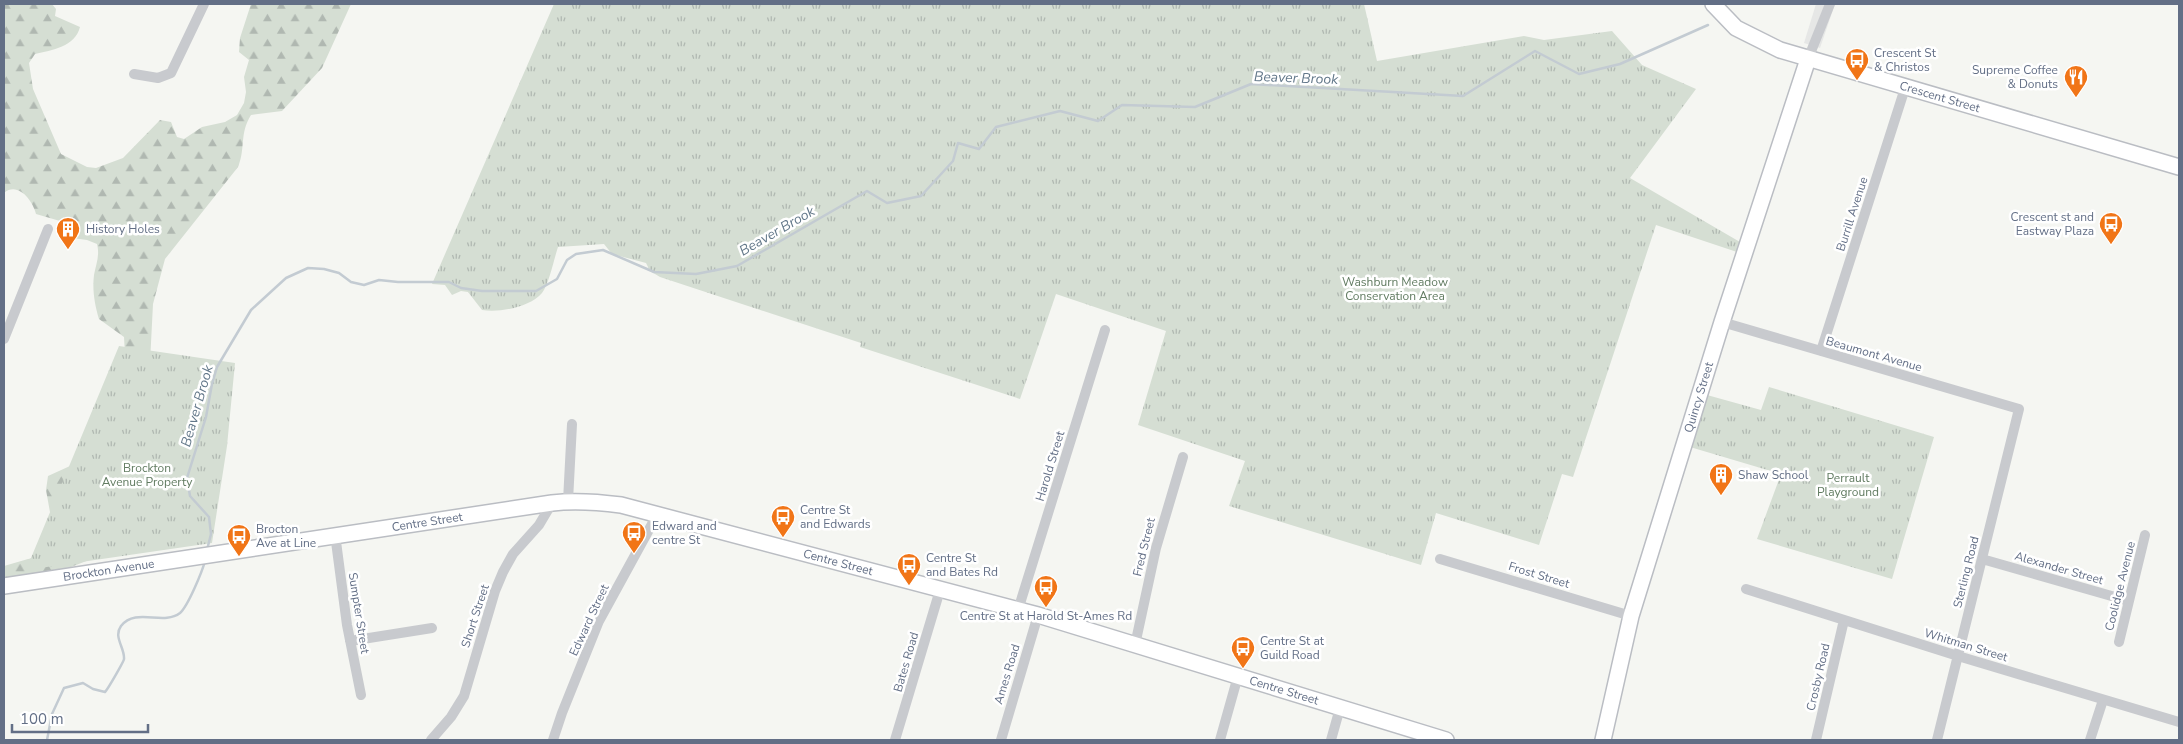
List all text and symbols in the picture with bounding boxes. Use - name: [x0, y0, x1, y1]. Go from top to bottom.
- place label: Crescent St & Christos: [1874, 45, 1937, 75]
- bus stop icon: Crescent St & Christos: [1844, 47, 1870, 81]
- place label: Supreme Coffee & Donuts: [1972, 62, 2058, 92]
- restaurant icon: Supreme Coffee & Donuts: [2063, 64, 2089, 98]
- water label: Beaver Brook: [1253, 67, 1339, 89]
- street label: Crescent Street: [1898, 77, 1983, 116]
- street label: Burrill Avenue: [1832, 175, 1872, 253]
- water label: Beaver Brook: [736, 201, 819, 260]
- place label: Crescent st and Eastway Plaza: [2010, 209, 2094, 239]
- bus stop icon: Crescent st and Eastway Plaza: [2098, 211, 2124, 245]
- building icon: History Holes: [55, 216, 81, 250]
- place label: History Holes: [86, 221, 160, 237]
- park label: Washburn Meadow Conservation Area: [1342, 274, 1448, 304]
- street label: Beaumont Avenue: [1824, 333, 1924, 375]
- street label: Quincy Street: [1680, 359, 1717, 435]
- water label: Beaver Brook: [176, 362, 218, 449]
- street label: Harold Street: [1032, 428, 1069, 503]
- park label: Brockton Avenue Property: [102, 460, 193, 490]
- building icon: Shaw School: [1708, 462, 1734, 496]
- place label: Shaw School: [1738, 467, 1809, 483]
- park label: Perrault Playground: [1817, 470, 1879, 500]
- place label: Centre St and Edwards: [800, 502, 871, 532]
- bus stop icon: Centre St and Edwards: [770, 504, 796, 538]
- street label: Centre Street: [391, 509, 465, 535]
- street label: Fred Street: [1129, 515, 1159, 578]
- place label: Edward and centre St: [652, 518, 717, 548]
- bus stop icon: Edward and centre St: [621, 520, 647, 554]
- place label: Brocton Ave at Line: [256, 521, 316, 551]
- bus stop icon: Brocton Ave at Line: [226, 523, 252, 557]
- street label: Sterling Road: [1949, 534, 1983, 610]
- street label: Coolidge Avenue: [2101, 540, 2139, 632]
- street label: Centre Street: [801, 545, 876, 579]
- street label: Alexander Street: [2013, 548, 2106, 589]
- place label: Centre St and Bates Rd: [926, 550, 998, 580]
- bus stop icon: Centre St and Bates Rd: [896, 552, 922, 586]
- street label: Brockton Avenue: [62, 555, 156, 585]
- street label: Frost Street: [1506, 558, 1572, 592]
- street label: Sumpter Street: [345, 571, 373, 656]
- bus stop icon: Centre St at Harold St-Ames Rd: [1033, 574, 1059, 608]
- street label: Edward Street: [565, 581, 613, 658]
- street label: Short Street: [457, 582, 493, 650]
- place label: Centre St at Harold St-Ames Rd: [960, 608, 1132, 624]
- street label: Whitman Street: [1922, 625, 2010, 665]
- street label: Bates Road: [890, 630, 922, 694]
- place label: Centre St at Guild Road: [1260, 633, 1325, 663]
- bus stop icon: Centre St at Guild Road: [1230, 635, 1256, 669]
- street label: Ames Road: [990, 642, 1024, 706]
- street label: Crosby Road: [1802, 642, 1834, 712]
- street label: Centre Street: [1247, 672, 1321, 709]
- scale bar: [12, 702, 149, 734]
- text: 100 m: [20, 709, 64, 729]

